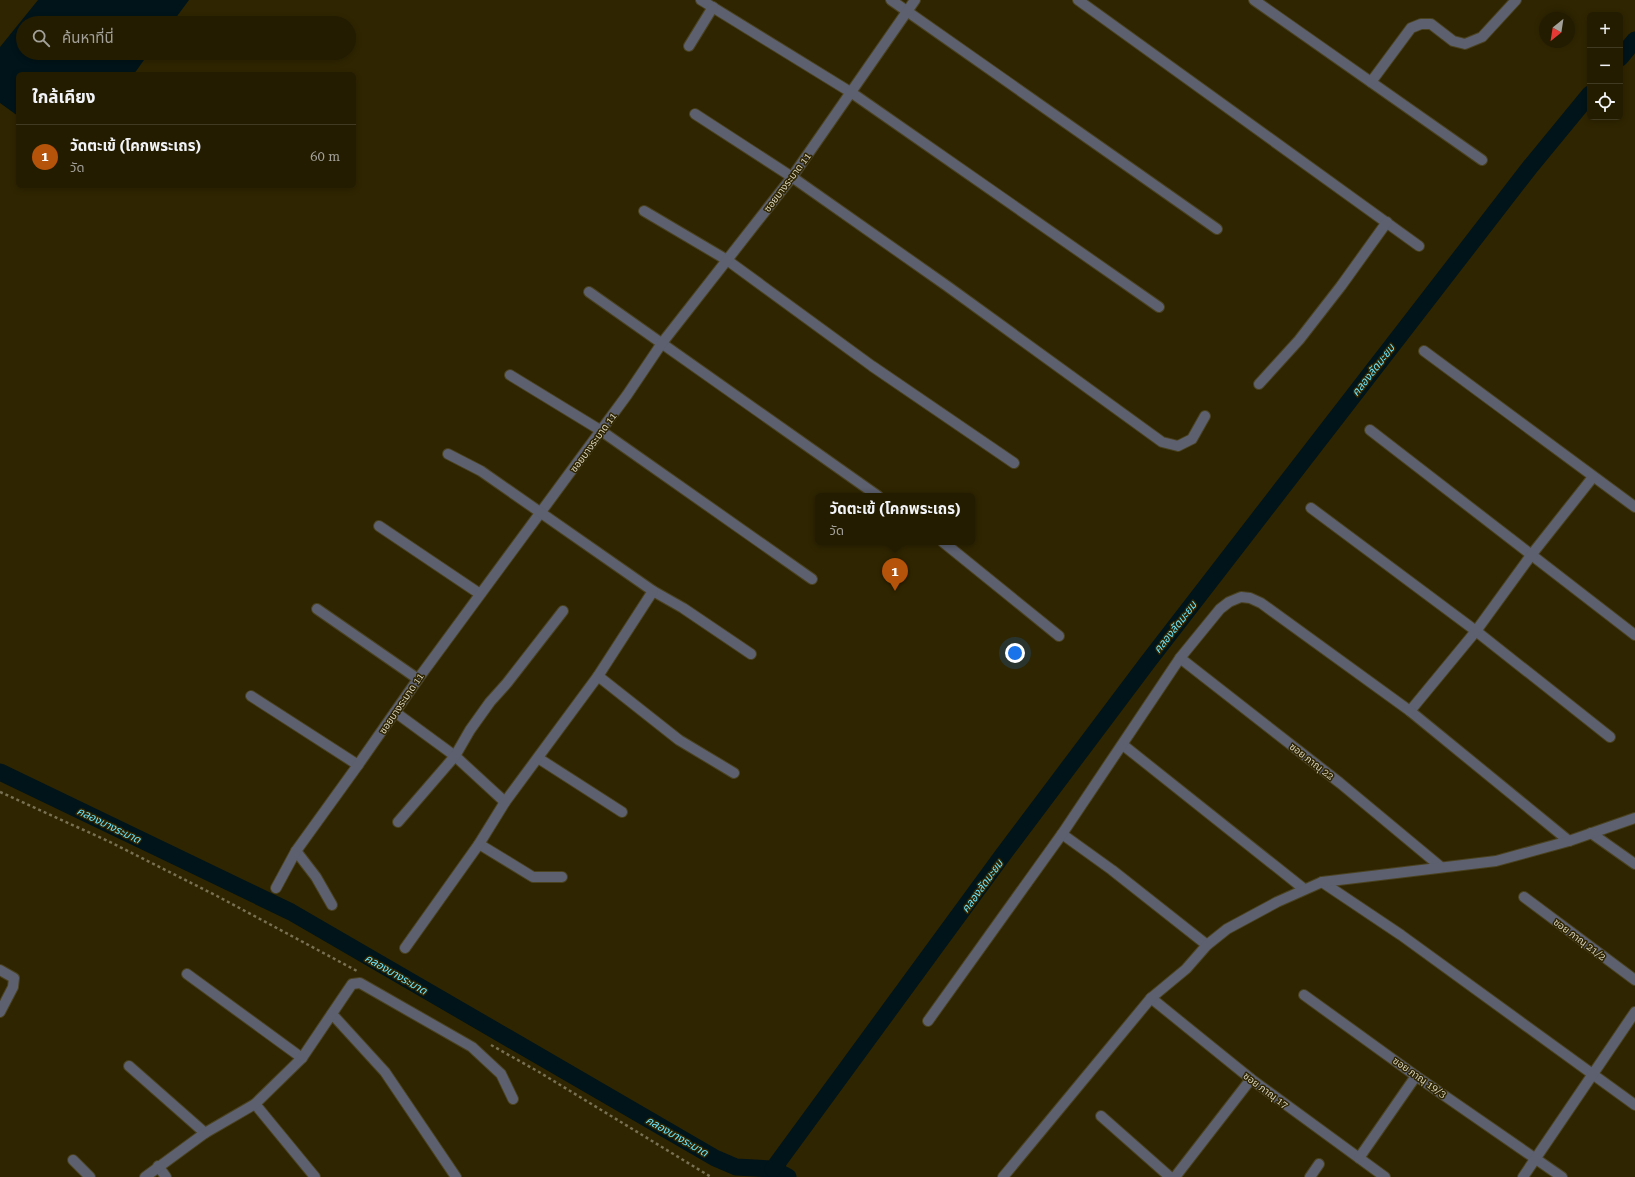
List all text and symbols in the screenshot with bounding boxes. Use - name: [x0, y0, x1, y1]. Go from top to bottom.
- north arrow: [1539, 12, 1575, 48]
- map controls: [1587, 12, 1623, 120]
- button: +: [1587, 12, 1623, 48]
- search box: [16, 16, 356, 60]
- icon: search: [30, 27, 52, 49]
- text: ค้นหาที่นี่: [62, 29, 114, 47]
- button: −: [1587, 48, 1623, 84]
- button: locate: [1587, 84, 1623, 120]
- text: ใกล้เคียง: [32, 87, 95, 107]
- text: วัดตะเข้ (โคกพระเถร): [70, 137, 201, 155]
- text: 1: [41, 149, 49, 164]
- text: 60 m: [310, 149, 340, 164]
- street label: ซอยบางระมาด 11: [762, 150, 813, 214]
- text: วัด: [70, 160, 84, 175]
- water label: คลองลัดมะยม: [1349, 341, 1398, 399]
- street label: ซอยบางระมาด 11: [568, 410, 619, 474]
- popup: [815, 493, 975, 545]
- text: วัดตะเข้ (โคกพระเถร): [830, 500, 960, 518]
- text: วัด: [830, 523, 844, 538]
- pin: 1: [882, 558, 908, 591]
- water label: คลองลัดมะยม: [1151, 598, 1200, 656]
- your location: [1005, 643, 1025, 663]
- street label: ซอยบางระมาด 11: [377, 670, 426, 736]
- street label: ซอย ภาณุ 22: [1287, 741, 1336, 783]
- water label: คลองบางระมาด: [75, 804, 144, 847]
- water label: คลองลัดมะยม: [959, 856, 1007, 915]
- street label: ซอย ภาณุ 21/2: [1551, 916, 1608, 964]
- water label: คลองบางระมาด: [362, 951, 430, 998]
- street label: ซอย ภาณุ 19/3: [1390, 1055, 1449, 1101]
- street label: ซอย ภาณุ 17: [1241, 1070, 1290, 1112]
- water label: คลองบางระมาด: [643, 1113, 711, 1160]

